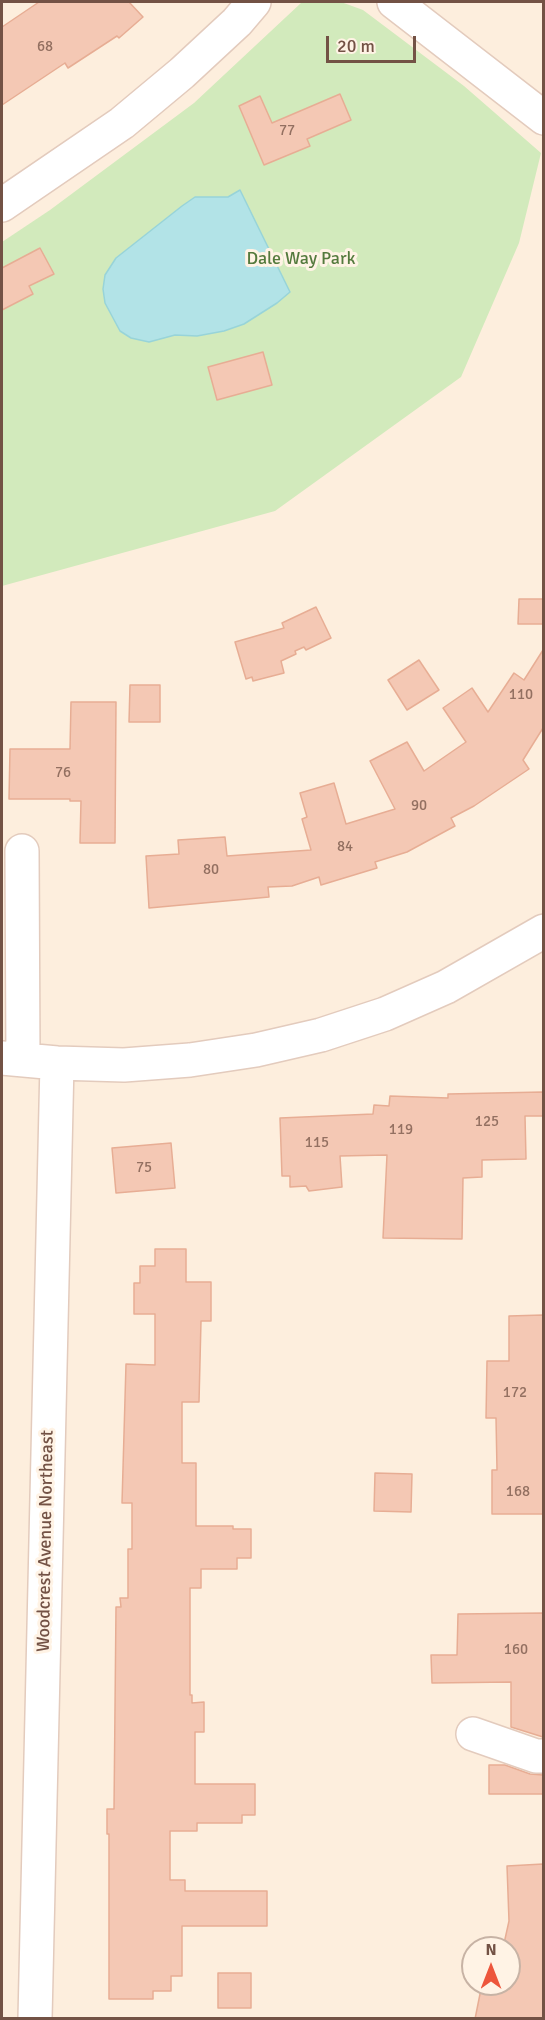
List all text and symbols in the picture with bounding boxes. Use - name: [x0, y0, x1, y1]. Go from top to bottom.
- scale bar: [329, 24, 419, 62]
- text: 20 m: [337, 35, 375, 57]
- house number: 68: [37, 38, 53, 56]
- house number: 77: [279, 122, 295, 140]
- park label: Dale Way Park: [246, 248, 356, 270]
- house number: 110: [509, 686, 533, 704]
- house number: 76: [55, 764, 71, 782]
- house number: 90: [411, 797, 427, 815]
- house number: 84: [337, 838, 353, 856]
- house number: 80: [203, 861, 219, 879]
- house number: 125: [475, 1113, 499, 1131]
- house number: 119: [389, 1121, 413, 1139]
- house number: 115: [305, 1134, 329, 1152]
- house number: 75: [136, 1159, 152, 1177]
- house number: 172: [503, 1384, 527, 1402]
- street label: Woodcrest Avenue Northeast: [33, 1430, 59, 1652]
- house number: 168: [506, 1483, 530, 1501]
- house number: 160: [504, 1641, 528, 1659]
- north arrow: [461, 1936, 521, 1996]
- text: N: [485, 1940, 497, 1960]

